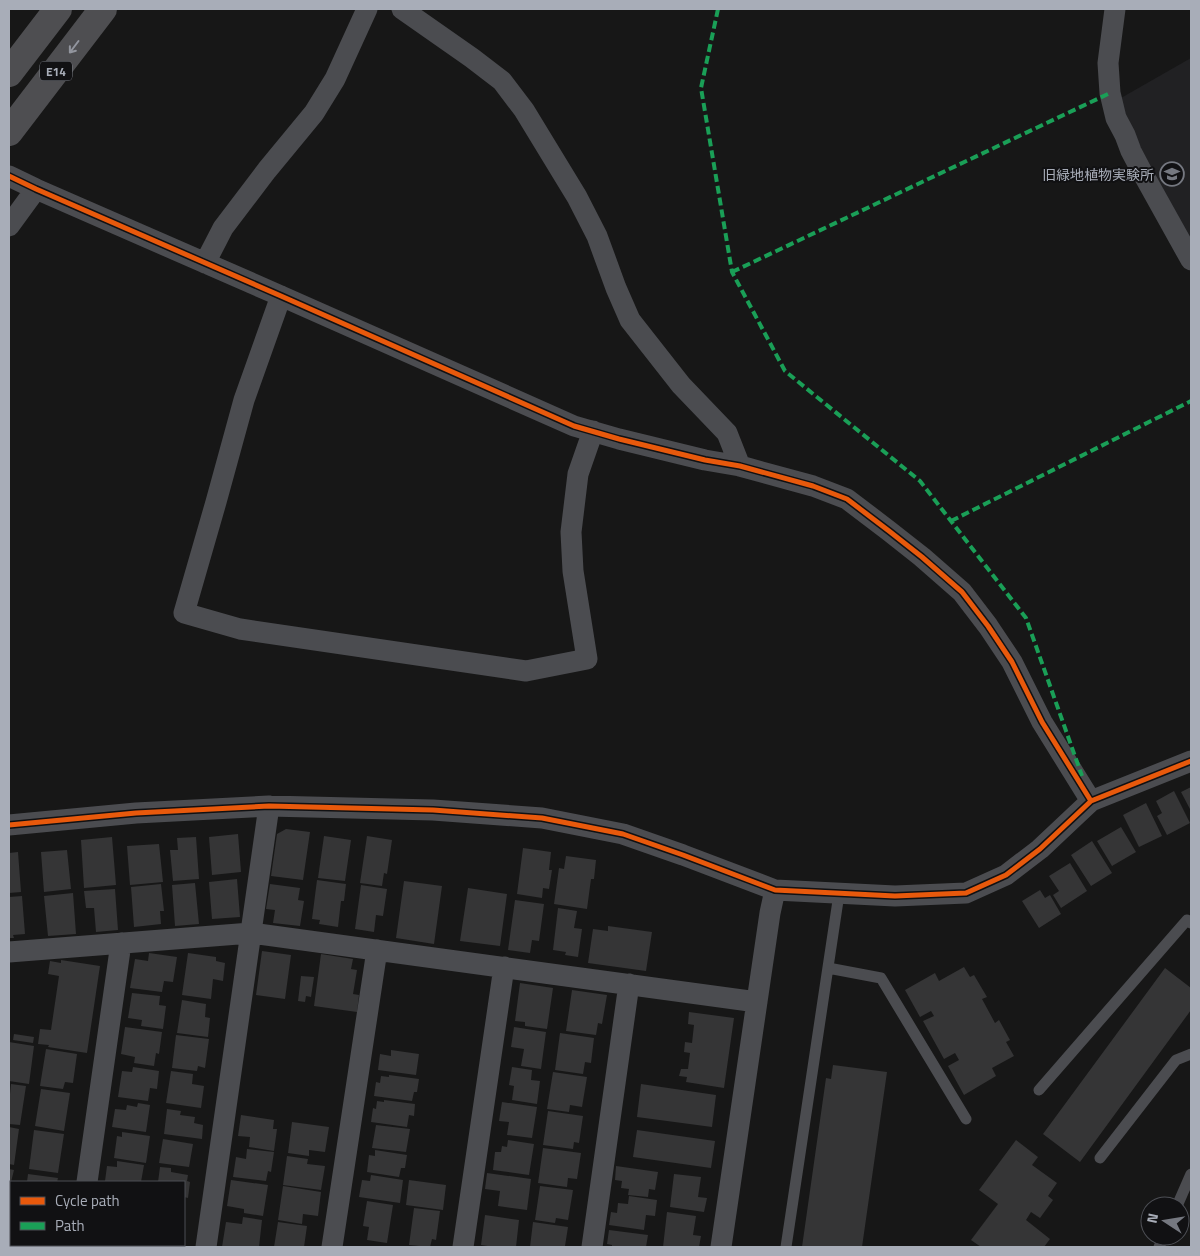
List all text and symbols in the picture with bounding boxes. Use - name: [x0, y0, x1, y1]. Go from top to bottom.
- one-way arrow: [68, 41, 79, 54]
- road number: E14: [40, 61, 72, 80]
- school or university icon: 旧緑地植物実験所: [1159, 161, 1185, 187]
- place label: 旧緑地植物実験所: [1042, 164, 1154, 185]
- legend: [10, 1181, 185, 1246]
- text: Cycle path: [55, 1189, 120, 1212]
- north arrow: [1140, 1196, 1190, 1246]
- text: N: [1141, 1211, 1163, 1225]
- text: Path: [55, 1214, 85, 1237]

